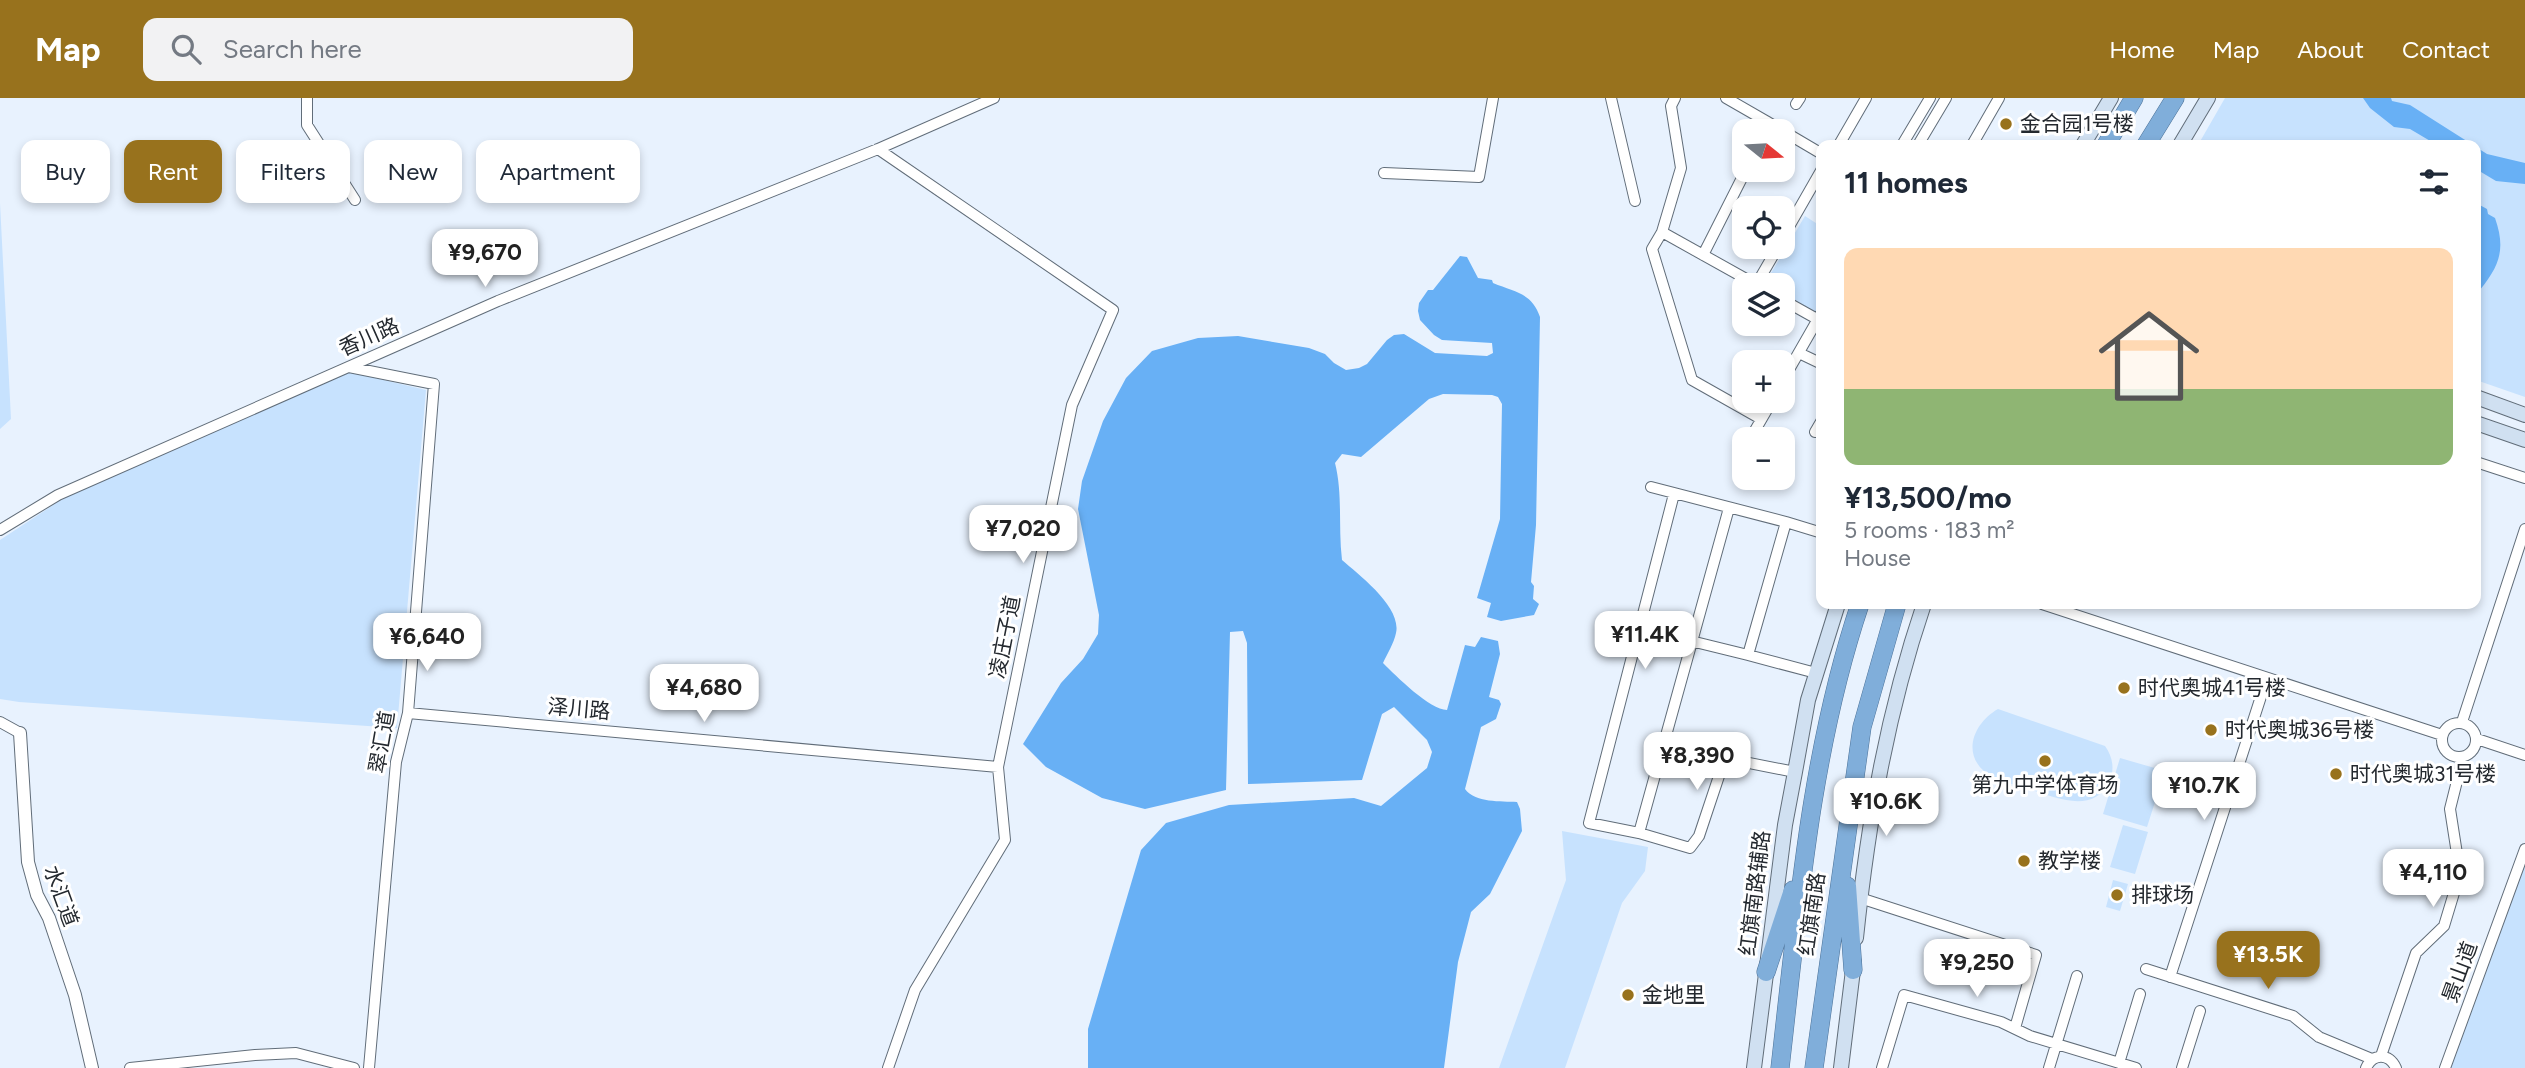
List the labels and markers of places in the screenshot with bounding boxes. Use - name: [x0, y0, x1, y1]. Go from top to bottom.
- place label: 金合园1号楼: [2020, 111, 2134, 136]
- marker: 金合园1号楼: [1998, 116, 2014, 132]
- pin: ¥9,670: [428, 230, 542, 289]
- pin: ¥7,020: [966, 505, 1080, 565]
- pin: ¥11.4K: [1588, 612, 1702, 671]
- pin: ¥6,640: [370, 614, 484, 673]
- pin: ¥4,680: [647, 664, 761, 724]
- place label: 时代奥城41号楼: [2138, 675, 2286, 700]
- marker: 时代奥城41号楼: [2116, 680, 2132, 696]
- place label: 时代奥城36号楼: [2225, 717, 2374, 742]
- marker: 时代奥城36号楼: [2203, 722, 2219, 738]
- pin: ¥8,390: [1640, 732, 1754, 792]
- marker: 第九中学体育场: [2037, 753, 2053, 769]
- place label: 时代奥城31号楼: [2350, 761, 2496, 786]
- pin: ¥10.7K: [2147, 762, 2261, 822]
- marker: 时代奥城31号楼: [2328, 766, 2344, 782]
- place label: 第九中学体育场: [1972, 772, 2119, 797]
- pin: ¥10.6K: [1829, 778, 1943, 838]
- place label: 教学楼: [2038, 848, 2101, 873]
- pin: ¥4,110: [2376, 850, 2490, 909]
- marker: 教学楼: [2016, 853, 2032, 869]
- place label: 排球场: [2131, 882, 2194, 907]
- marker: 排球场: [2109, 887, 2125, 903]
- pin: ¥13.5K: [2211, 932, 2325, 991]
- pin: ¥9,250: [1920, 940, 2034, 999]
- place label: 金地里: [1642, 982, 1705, 1007]
- marker: 金地里: [1620, 987, 1636, 1003]

